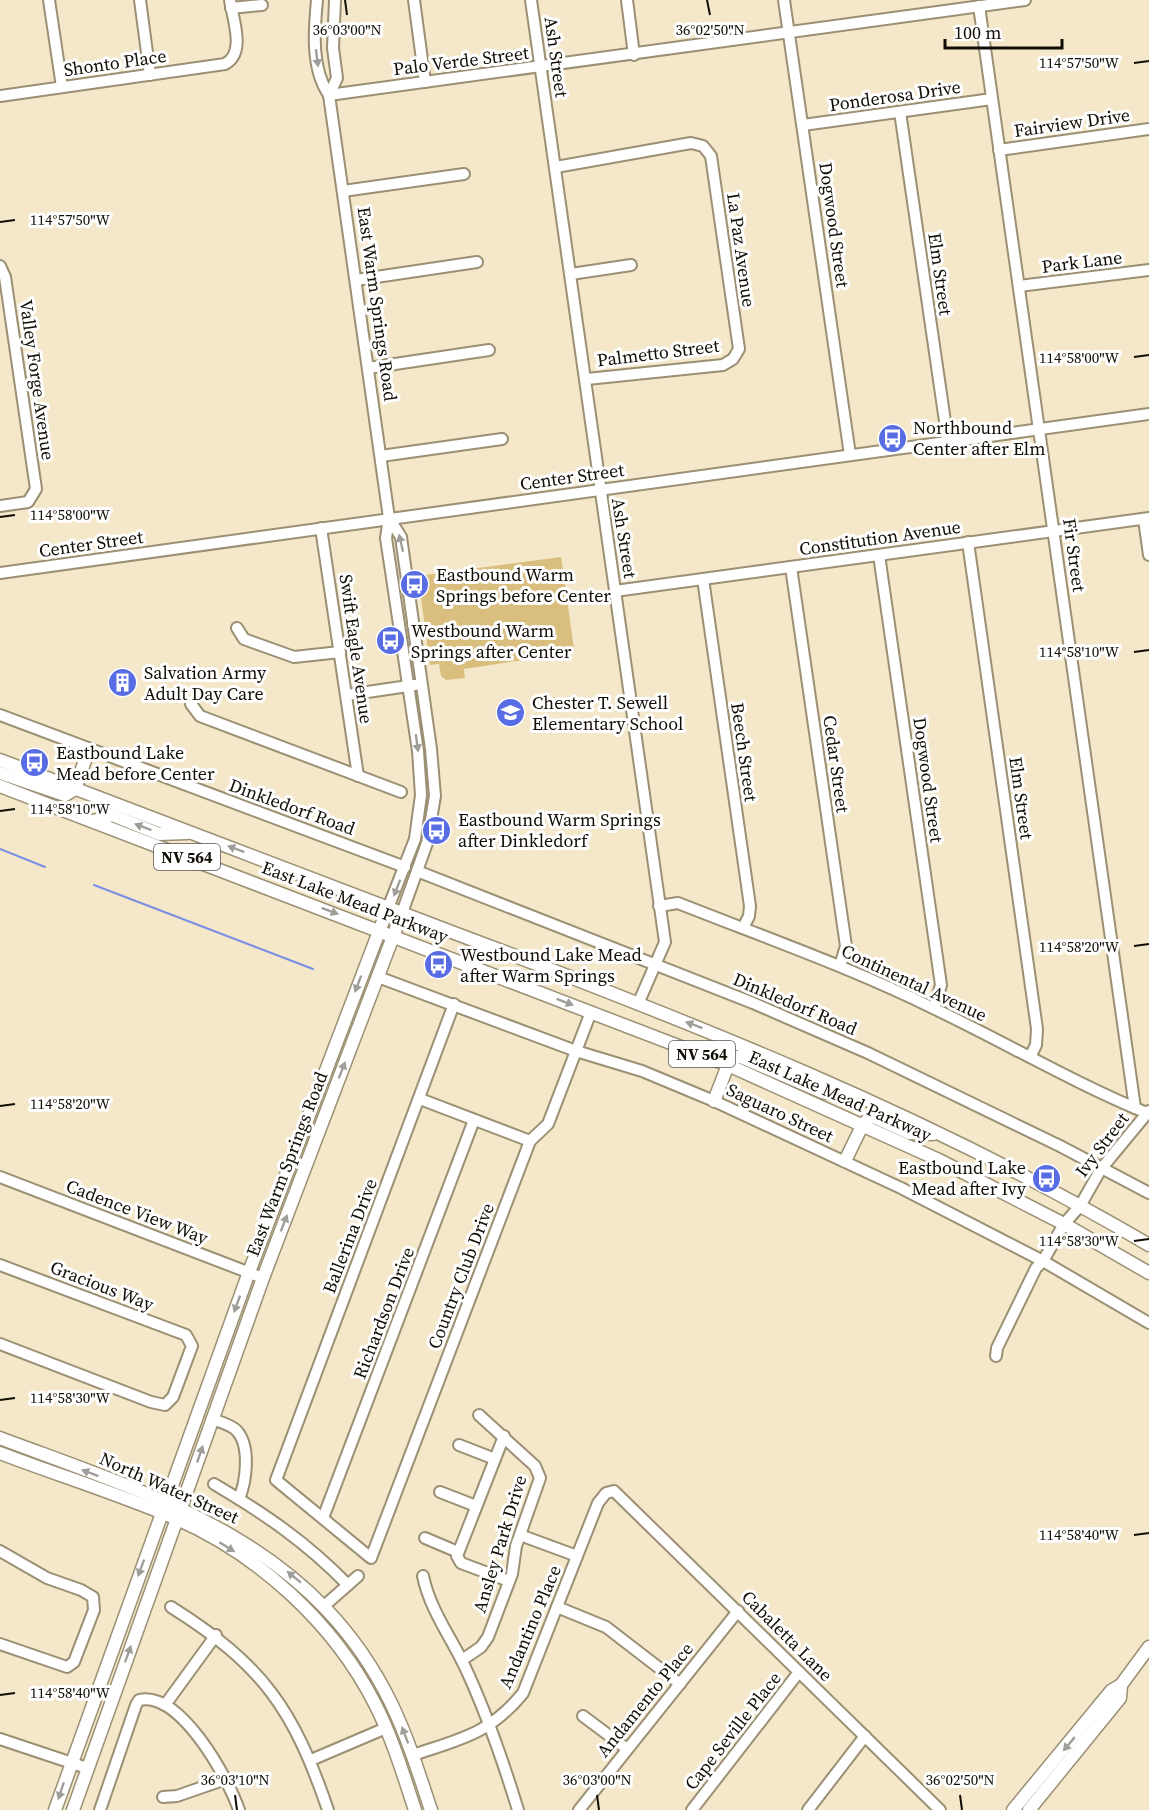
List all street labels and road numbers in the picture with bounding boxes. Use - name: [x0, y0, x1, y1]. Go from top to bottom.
- street label: Ash Street: [538, 15, 575, 99]
- street label: Palo Verde Street: [392, 40, 530, 81]
- street label: Shonto Place: [62, 43, 168, 82]
- street label: Ponderosa Drive: [828, 74, 962, 117]
- street label: Fairview Drive: [1012, 102, 1132, 143]
- street label: Dogwood Street: [813, 161, 856, 289]
- street label: La Paz Avenue: [721, 191, 762, 309]
- street label: East Warm Springs Road: [351, 205, 404, 403]
- street label: Elm Street: [922, 231, 959, 317]
- street label: Park Lane: [1040, 244, 1124, 279]
- street label: Valley Forge Avenue: [14, 298, 61, 462]
- street label: Palmetto Street: [595, 333, 721, 372]
- street label: Center Street: [518, 457, 626, 496]
- street label: Ash Street: [606, 496, 643, 580]
- street label: Constitution Avenue: [798, 514, 962, 561]
- street label: Fir Street: [1057, 517, 1092, 593]
- street label: Center Street: [37, 524, 145, 563]
- street label: Swift Eagle Avenue: [334, 573, 379, 725]
- street label: Beech Street: [725, 701, 764, 803]
- street label: Cedar Street: [817, 714, 856, 814]
- street label: Dogwood Street: [907, 716, 950, 844]
- street label: Elm Street: [1003, 755, 1040, 841]
- street label: Dinkledorf Road: [226, 772, 359, 841]
- road number: NV 564: [154, 844, 220, 870]
- street label: East Lake Mead Parkway: [258, 854, 453, 949]
- street label: Continental Avenue: [837, 938, 991, 1027]
- street label: Dinkledorf Road: [729, 966, 861, 1041]
- road number: NV 564: [669, 1041, 735, 1067]
- street label: East Lake Mead Parkway: [745, 1044, 936, 1147]
- street label: East Warm Springs Road: [240, 1068, 333, 1260]
- street label: Saguaro Street: [723, 1077, 838, 1148]
- street label: Ivy Street: [1069, 1107, 1134, 1182]
- street label: Cadence View Way: [63, 1173, 212, 1250]
- street label: Ballerina Drive: [316, 1175, 383, 1297]
- street label: Country Club Drive: [421, 1199, 500, 1352]
- street label: Richardson Drive: [347, 1243, 420, 1382]
- street label: Gracious Way: [47, 1254, 158, 1317]
- street label: North Water Street: [96, 1446, 243, 1529]
- street label: Ansley Park Drive: [467, 1472, 532, 1616]
- street label: Andantino Place: [492, 1561, 567, 1692]
- street label: Cabaletta Lane: [736, 1584, 839, 1687]
- street label: Andamento Place: [591, 1637, 699, 1762]
- street label: Cape Seville Place: [679, 1666, 787, 1795]

